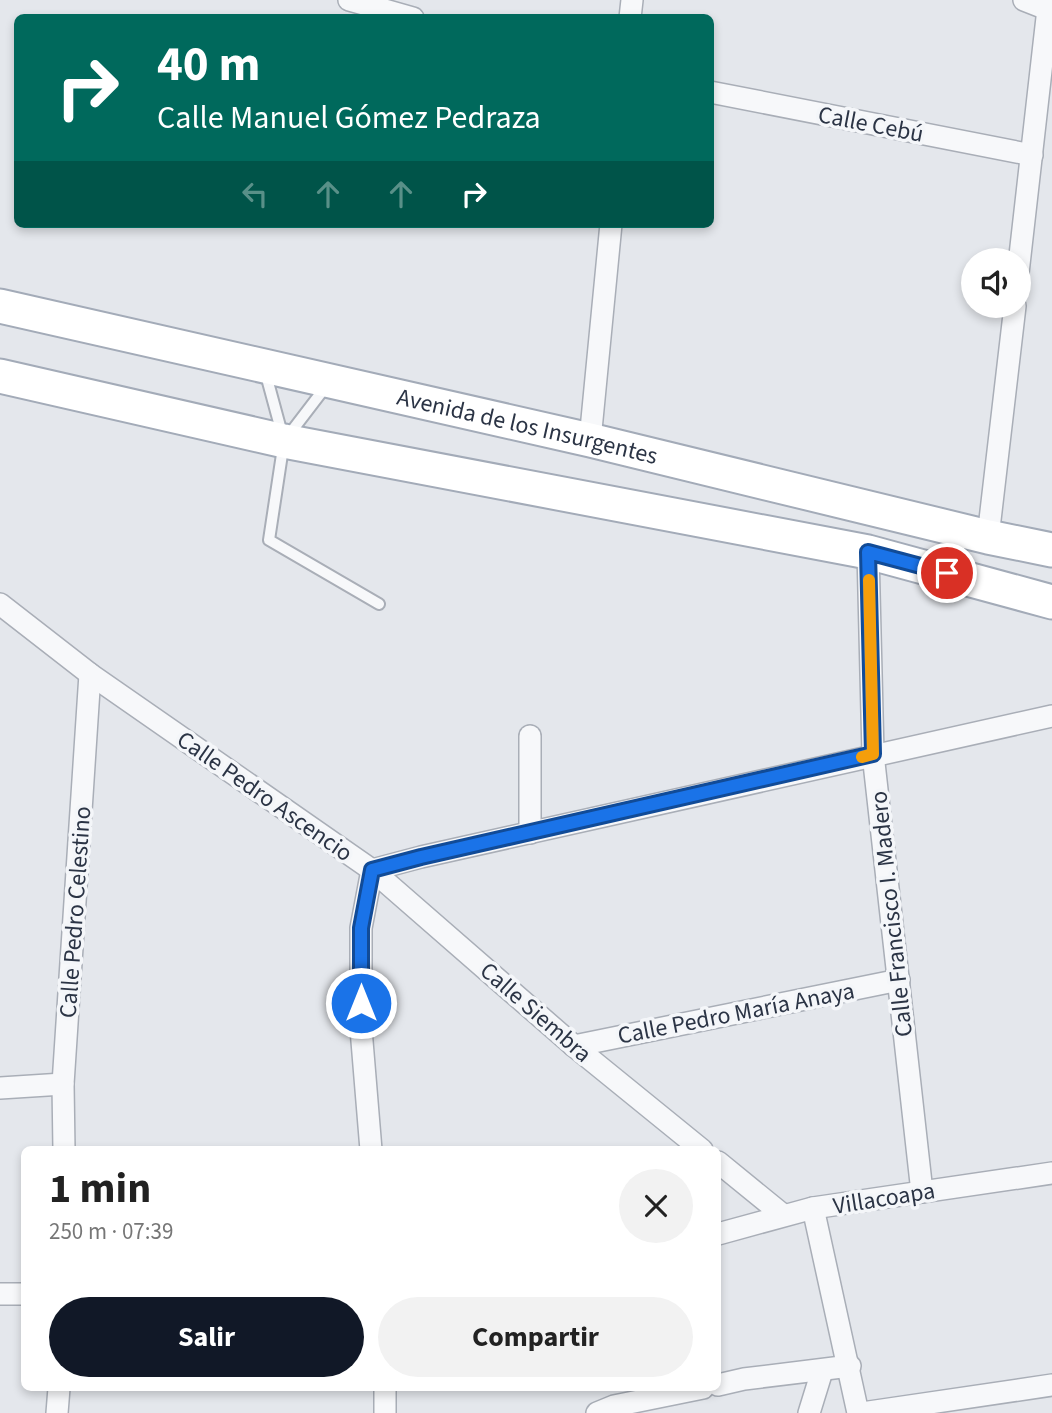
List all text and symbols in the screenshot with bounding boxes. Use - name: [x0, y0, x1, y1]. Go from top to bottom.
- text: 40 m: [157, 30, 261, 100]
- icon: right: [42, 42, 133, 133]
- text: Calle Manuel Gómez Pedraza: [157, 95, 541, 141]
- street label: Calle Cebú: [815, 97, 927, 152]
- icon: left: [236, 175, 274, 213]
- icon: ahead: [309, 175, 347, 213]
- icon: ahead: [382, 175, 420, 213]
- icon: right: [455, 175, 493, 213]
- map controls: [961, 248, 1031, 318]
- button: sound: [961, 248, 1031, 318]
- street label: Avenida de los Insurgentes: [394, 380, 661, 474]
- pin: [917, 543, 977, 603]
- icon: arrive: [928, 554, 966, 592]
- street label: Calle Pedro Ascencio: [170, 722, 360, 870]
- street label: Calle Francisco I. Madero: [861, 789, 922, 1039]
- street label: Calle Pedro Celestino: [51, 805, 100, 1019]
- street label: Calle Siembra: [472, 954, 599, 1071]
- position arrow: [324, 966, 398, 1040]
- street label: Calle Pedro María Anaya: [615, 973, 858, 1054]
- text: 1 min: [49, 1159, 151, 1219]
- button: close: [619, 1169, 693, 1243]
- street label: Villacoapa: [831, 1173, 938, 1224]
- text: 250 m · 07:39: [49, 1215, 173, 1248]
- button: Salir: [49, 1297, 364, 1377]
- button: Compartir: [378, 1297, 693, 1377]

